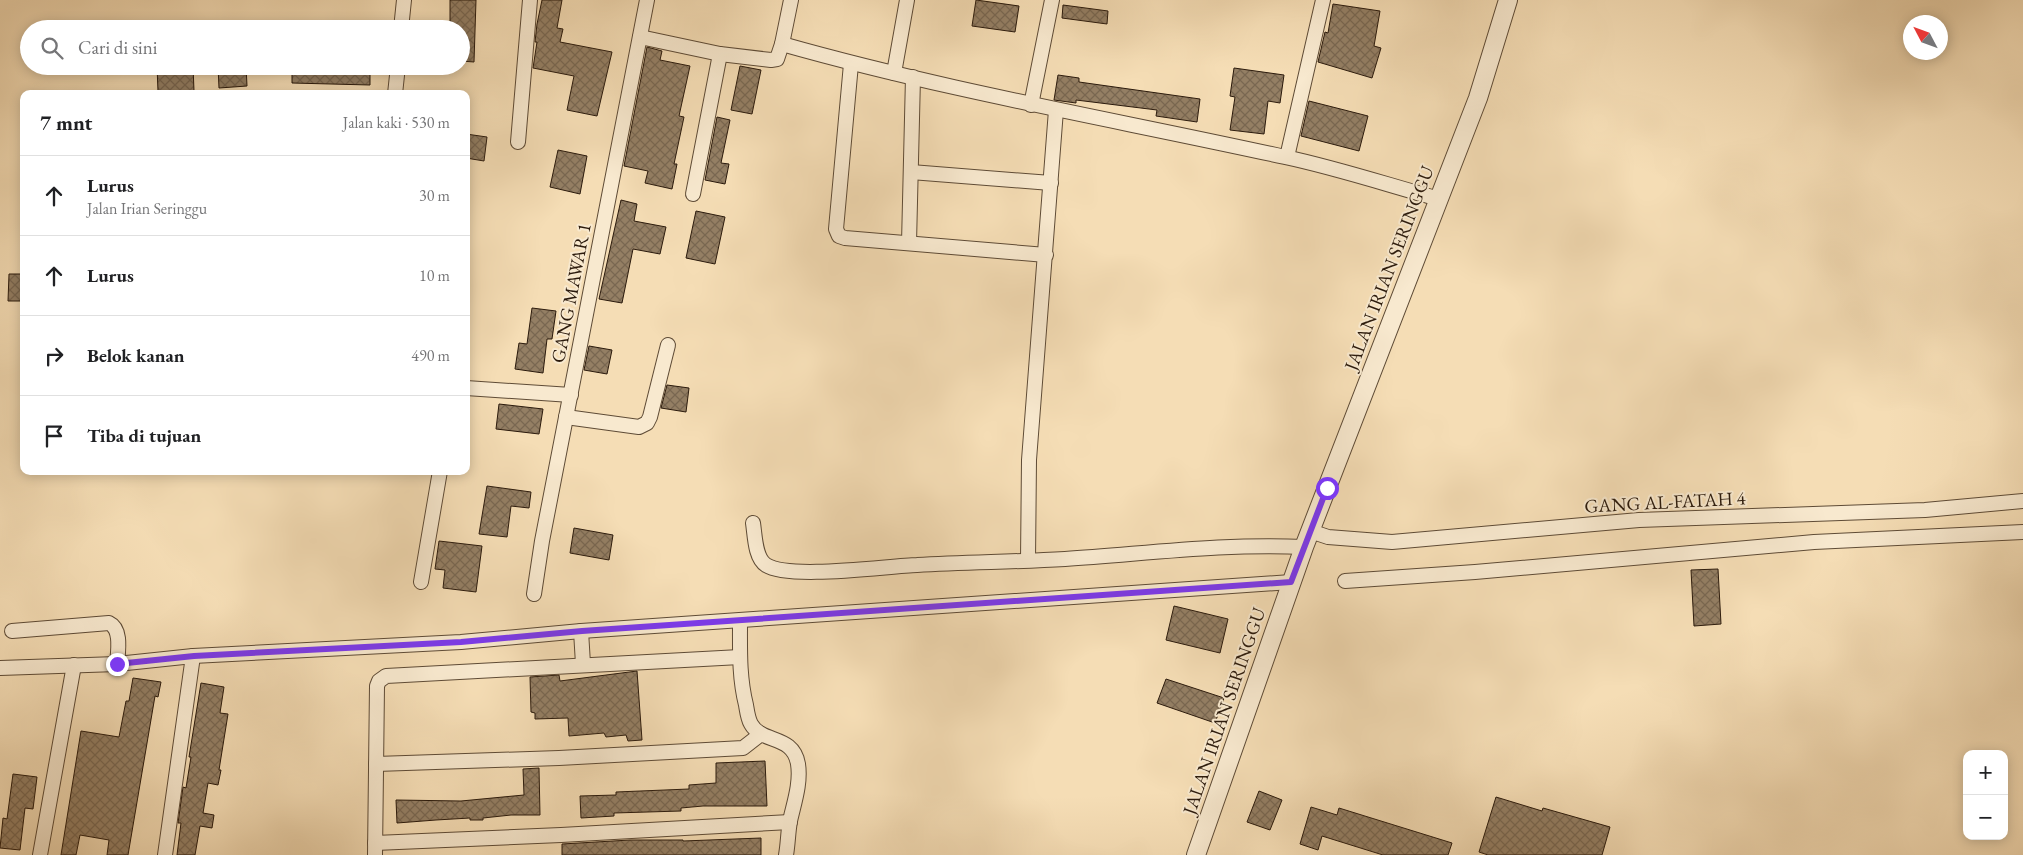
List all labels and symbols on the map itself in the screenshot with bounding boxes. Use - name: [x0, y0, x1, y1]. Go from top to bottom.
- north arrow: [1903, 15, 1948, 60]
- street label: JALAN IRIAN SERINGGU: [1338, 162, 1440, 376]
- street label: GANG MAWAR 1: [545, 221, 597, 365]
- route start: [1316, 477, 1339, 500]
- street label: GANG AL-FATAH 4: [1584, 485, 1747, 519]
- street label: JALAN IRIAN SERINGGU: [1176, 604, 1271, 820]
- route end: [106, 653, 129, 676]

